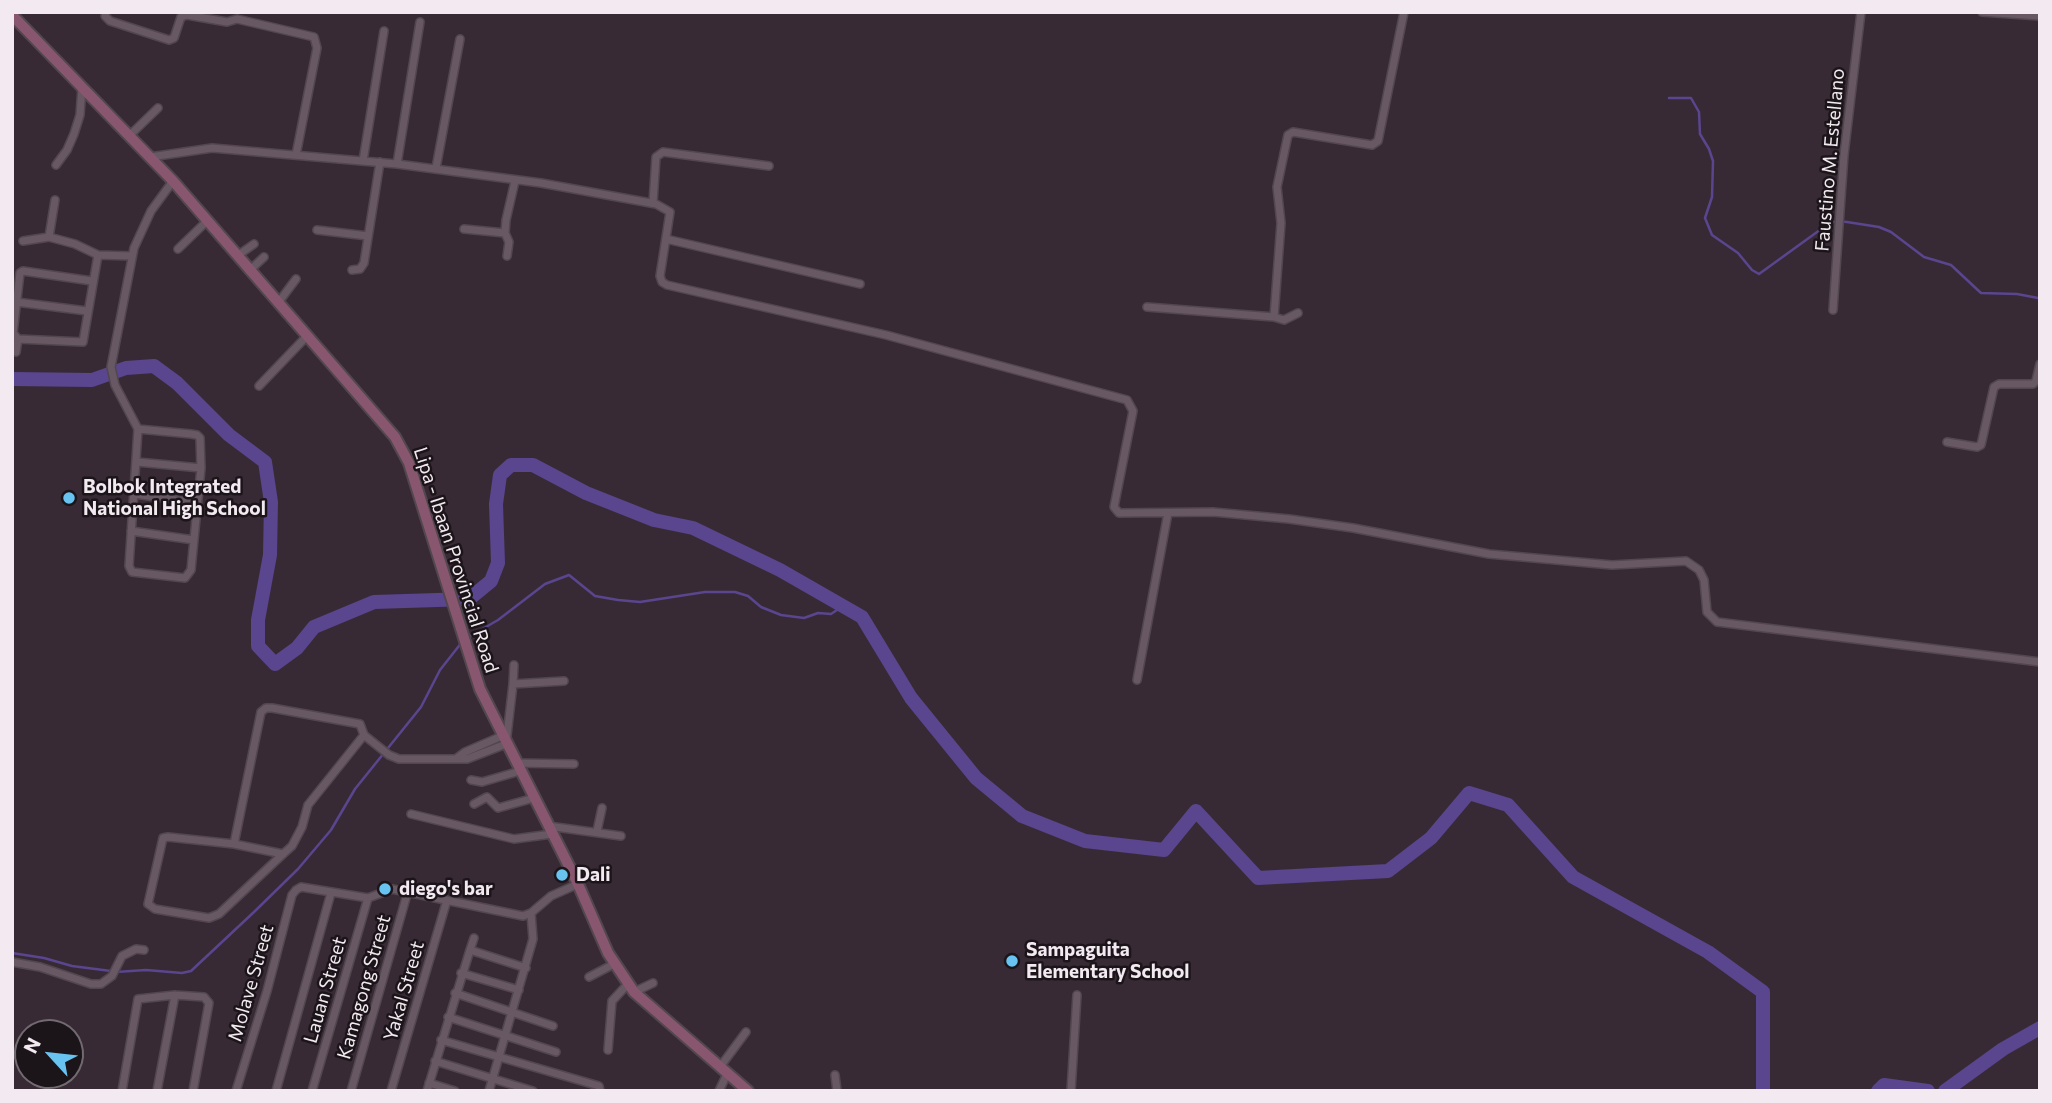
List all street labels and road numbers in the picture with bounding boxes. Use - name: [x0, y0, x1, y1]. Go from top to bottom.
- street label: Faustino M. Estellano: [1811, 67, 1849, 253]
- street label: Lipa - Ibaan Provincial Road: [409, 444, 503, 676]
- street label: Kamagong Street: [332, 912, 396, 1062]
- street label: Molave Street: [223, 922, 279, 1044]
- street label: Lauan Street: [299, 934, 351, 1046]
- street label: Yakal Street: [379, 938, 429, 1044]

